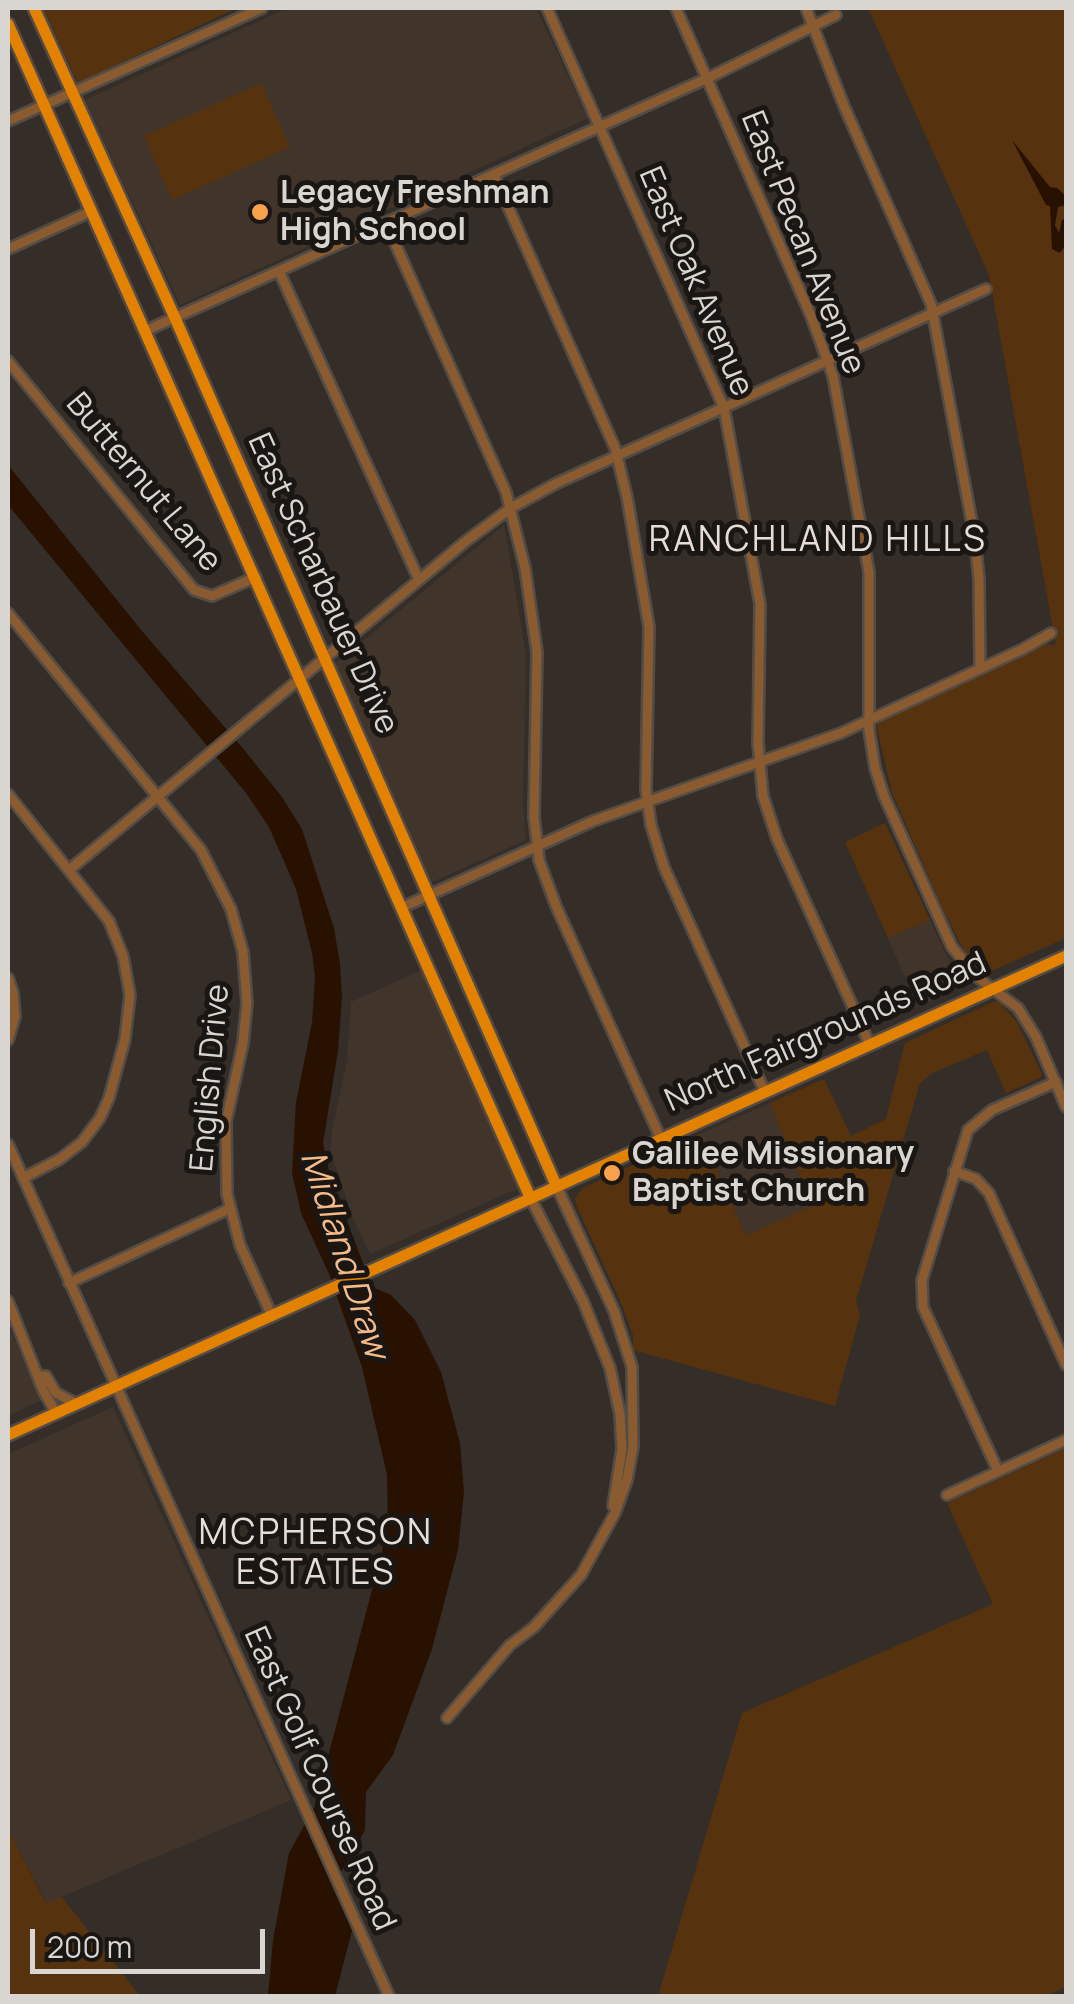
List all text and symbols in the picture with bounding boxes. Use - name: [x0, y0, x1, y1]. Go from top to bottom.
- street label: East Pecan Avenue: [732, 106, 872, 380]
- street label: East Oak Avenue: [630, 162, 760, 402]
- place label: Legacy Freshman High School: [280, 175, 550, 250]
- marker: Legacy Freshman High School: [249, 201, 271, 223]
- street label: Butternut Lane: [57, 386, 229, 580]
- street label: East Scharbauer Drive: [238, 428, 406, 740]
- district label: RANCHLAND HILLS: [649, 520, 987, 562]
- street label: North Fairgrounds Road: [660, 945, 992, 1121]
- street label: English Drive: [184, 983, 238, 1173]
- place label: Galilee Missionary Baptist Church: [632, 1136, 914, 1211]
- water label: Midland Draw: [290, 1146, 396, 1364]
- marker: Galilee Missionary Baptist Church: [601, 1162, 623, 1184]
- district label: MCPHERSON ESTATES: [199, 1513, 433, 1595]
- street label: East Golf Course Road: [235, 1621, 403, 1937]
- scale bar: [35, 1909, 270, 1971]
- text: 200 m: [47, 1926, 132, 1967]

